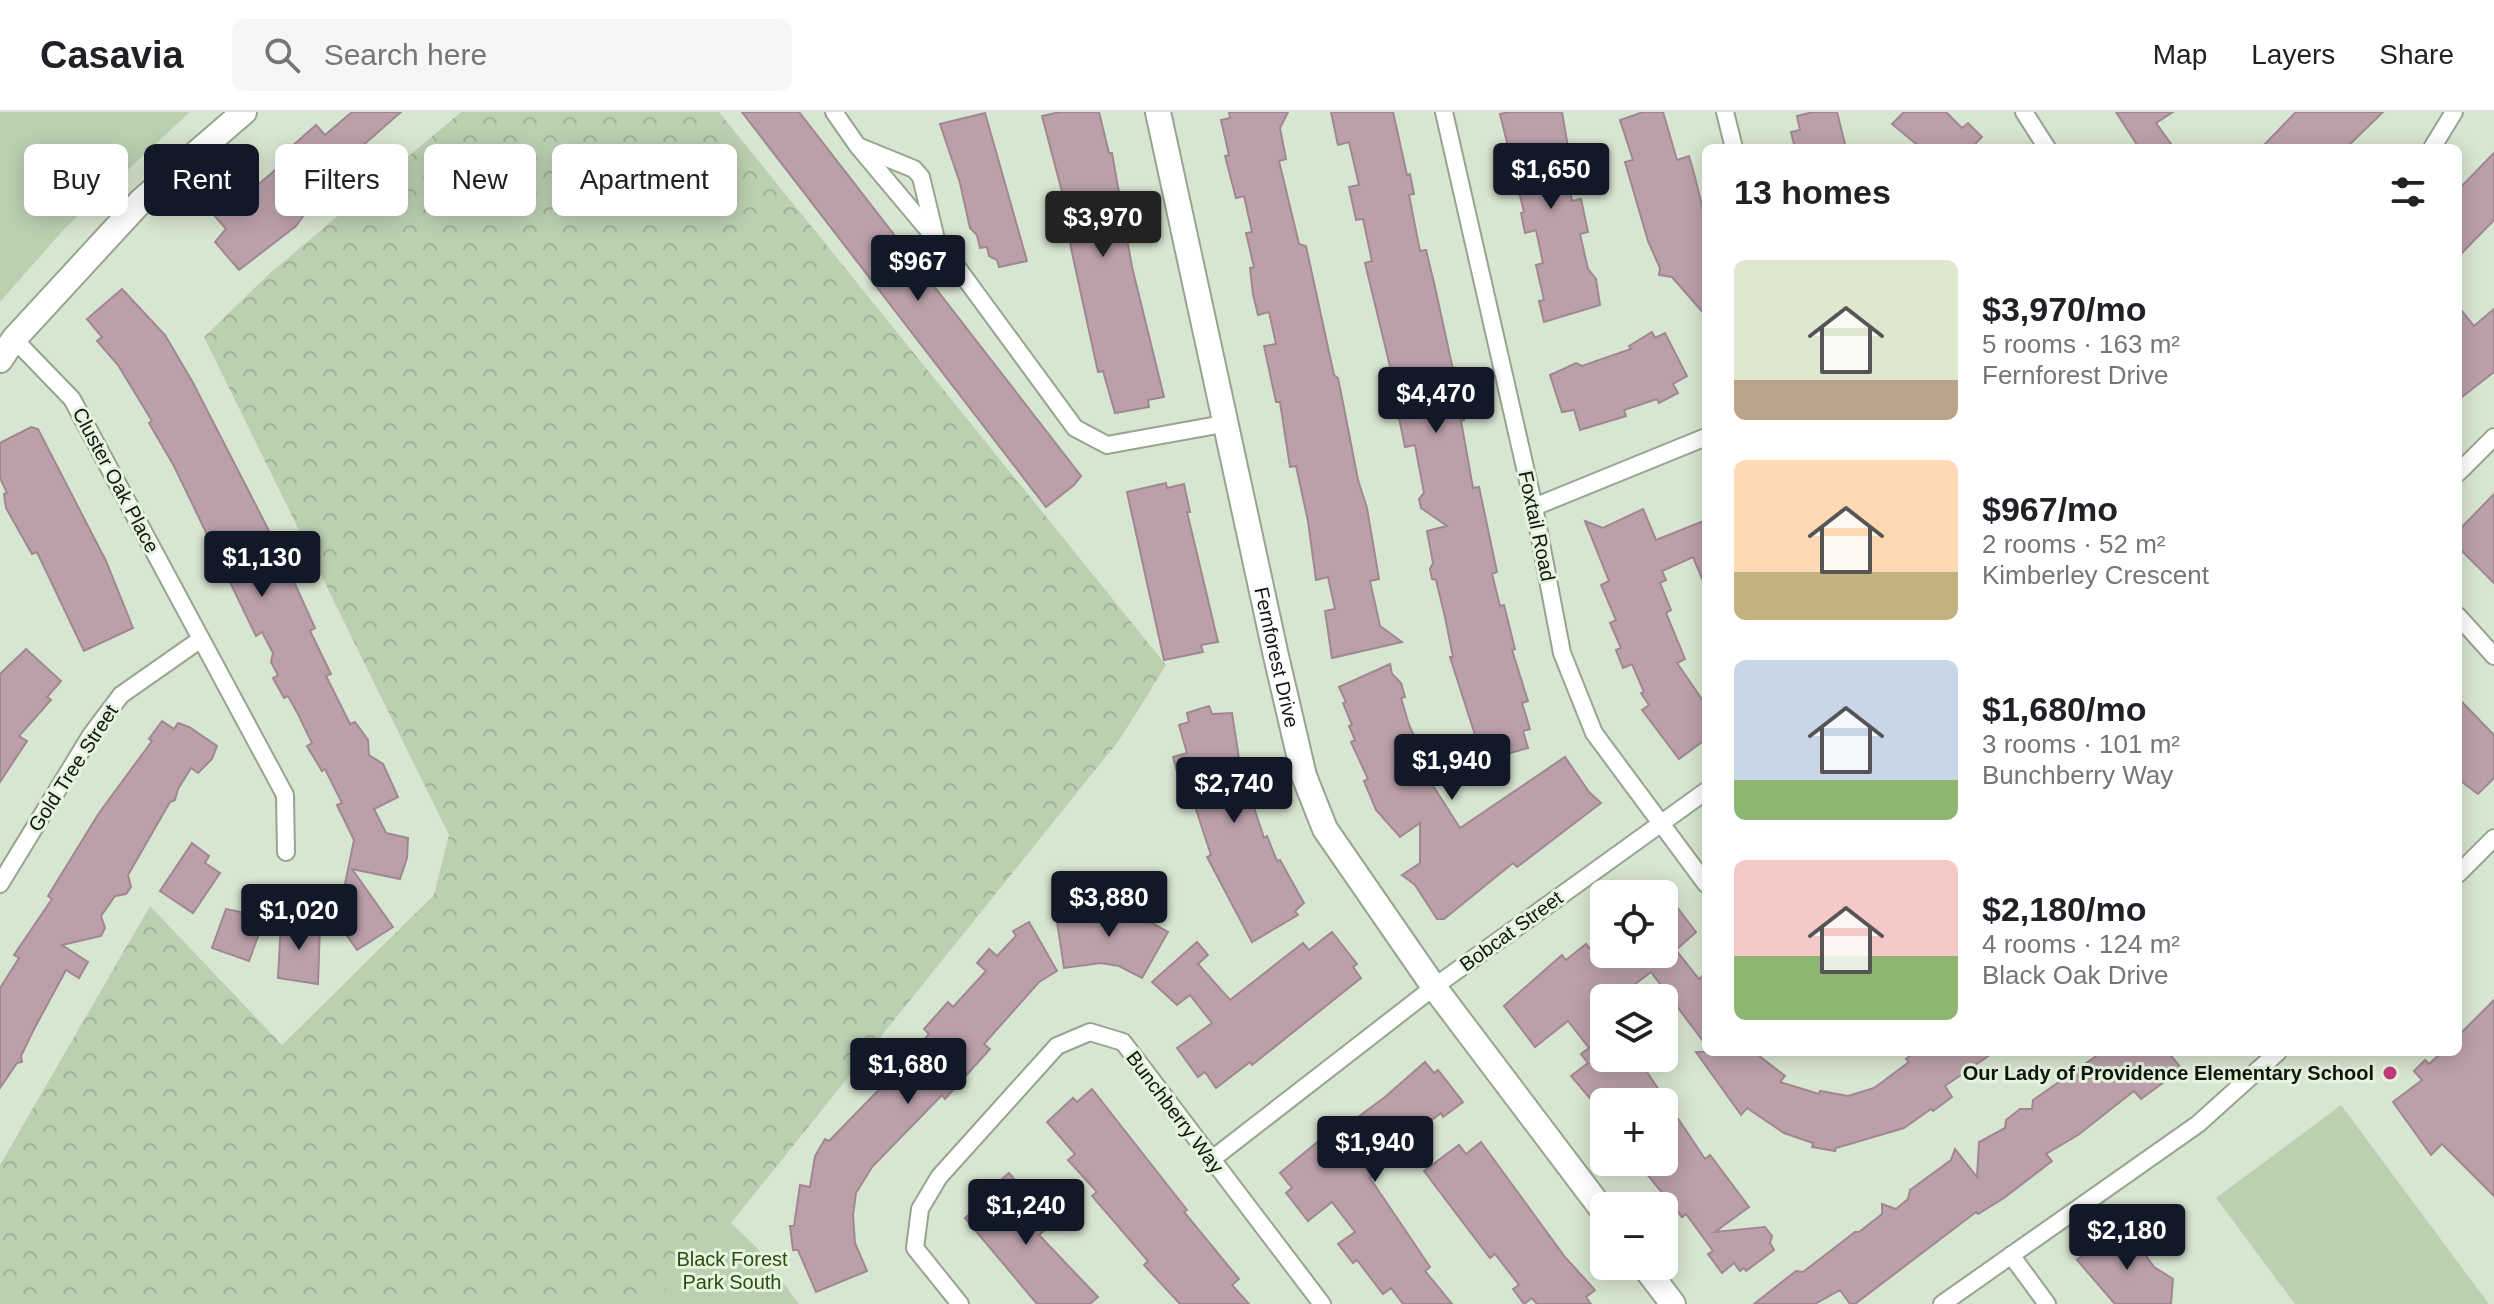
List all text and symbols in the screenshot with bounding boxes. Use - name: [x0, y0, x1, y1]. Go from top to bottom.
- search box: [232, 19, 792, 91]
- icon: search: [260, 33, 304, 77]
- text: Casavia: [40, 34, 184, 76]
- text: Search here: [324, 38, 487, 71]
- text: Map: [2153, 39, 2207, 70]
- text: Layers: [2251, 39, 2335, 70]
- text: Share: [2379, 39, 2454, 70]
- pin: $1,650: [1486, 143, 1616, 211]
- chip: Buy: [24, 144, 128, 216]
- chip: Rent: [144, 144, 259, 216]
- chip: Filters: [275, 144, 408, 216]
- chip: New: [424, 144, 536, 216]
- chip: Apartment: [552, 144, 737, 216]
- text: $1,650: [1511, 154, 1591, 184]
- icon: filters: [2386, 170, 2430, 214]
- text: 13 homes: [1734, 173, 1891, 211]
- pin: $3,970: [1038, 191, 1168, 259]
- text: $3,970: [1063, 202, 1143, 232]
- pin: $967: [871, 235, 965, 303]
- text: $967: [889, 246, 947, 276]
- text: $3,970/mo: [1982, 290, 2146, 328]
- icon: home: [1798, 292, 1894, 388]
- text: 5 rooms · 163 m²: [1982, 329, 2180, 359]
- text: Fernforest Drive: [1982, 360, 2168, 390]
- pin: $4,470: [1371, 367, 1501, 435]
- text: $4,470: [1396, 378, 1476, 408]
- street label: Cluster Oak Place: [68, 404, 164, 556]
- street label: Foxtail Road: [1515, 469, 1559, 583]
- text: $967/mo: [1982, 490, 2118, 528]
- icon: home: [1798, 492, 1894, 588]
- text: 2 rooms · 52 m²: [1982, 529, 2166, 559]
- pin: $1,130: [197, 531, 327, 599]
- text: $1,130: [222, 542, 302, 572]
- text: Kimberley Crescent: [1982, 560, 2209, 590]
- street label: Fernforest Drive: [1250, 585, 1303, 730]
- text: $1,680/mo: [1982, 690, 2146, 728]
- icon: home: [1798, 692, 1894, 788]
- street label: Gold Tree Street: [24, 700, 122, 836]
- text: 3 rooms · 101 m²: [1982, 729, 2180, 759]
- pin: $1,940: [1387, 734, 1517, 802]
- text: $1,940: [1412, 745, 1492, 775]
- pin: $2,740: [1169, 757, 1299, 825]
- text: Bunchberry Way: [1982, 760, 2173, 790]
- text: $2,740: [1194, 768, 1274, 798]
- pin: $3,880: [1044, 871, 1174, 939]
- map controls: [1590, 880, 1678, 1280]
- button: locate: [1590, 880, 1678, 968]
- text: $3,880: [1069, 882, 1149, 912]
- pin: $1,020: [234, 884, 364, 952]
- street label: Bobcat Street: [1456, 886, 1567, 976]
- text: $2,180/mo: [1982, 890, 2146, 928]
- icon: home: [1798, 892, 1894, 988]
- text: $1,020: [259, 895, 339, 925]
- text: 4 rooms · 124 m²: [1982, 929, 2180, 959]
- text: Black Oak Drive: [1982, 960, 2168, 990]
- button: layers: [1590, 984, 1678, 1072]
- pin: $1,680: [843, 1038, 973, 1106]
- street label: Bunchberry Way: [1122, 1047, 1228, 1177]
- text: $1,680: [868, 1049, 948, 1079]
- place label: Our Lady of Providence Elementary School: [1963, 1062, 2374, 1084]
- marker: Our Lady of Providence Elementary School: [2381, 1064, 2399, 1082]
- button: +: [1590, 1088, 1678, 1176]
- pin: $1,940: [1310, 1116, 1440, 1184]
- text: $1,940: [1335, 1127, 1415, 1157]
- pin: $1,240: [961, 1179, 1091, 1247]
- text: $1,240: [986, 1190, 1066, 1220]
- button: −: [1590, 1192, 1678, 1280]
- pin: $2,180: [2062, 1204, 2192, 1272]
- text: $2,180: [2087, 1215, 2167, 1245]
- park label: Black Forest Park South: [676, 1248, 788, 1293]

